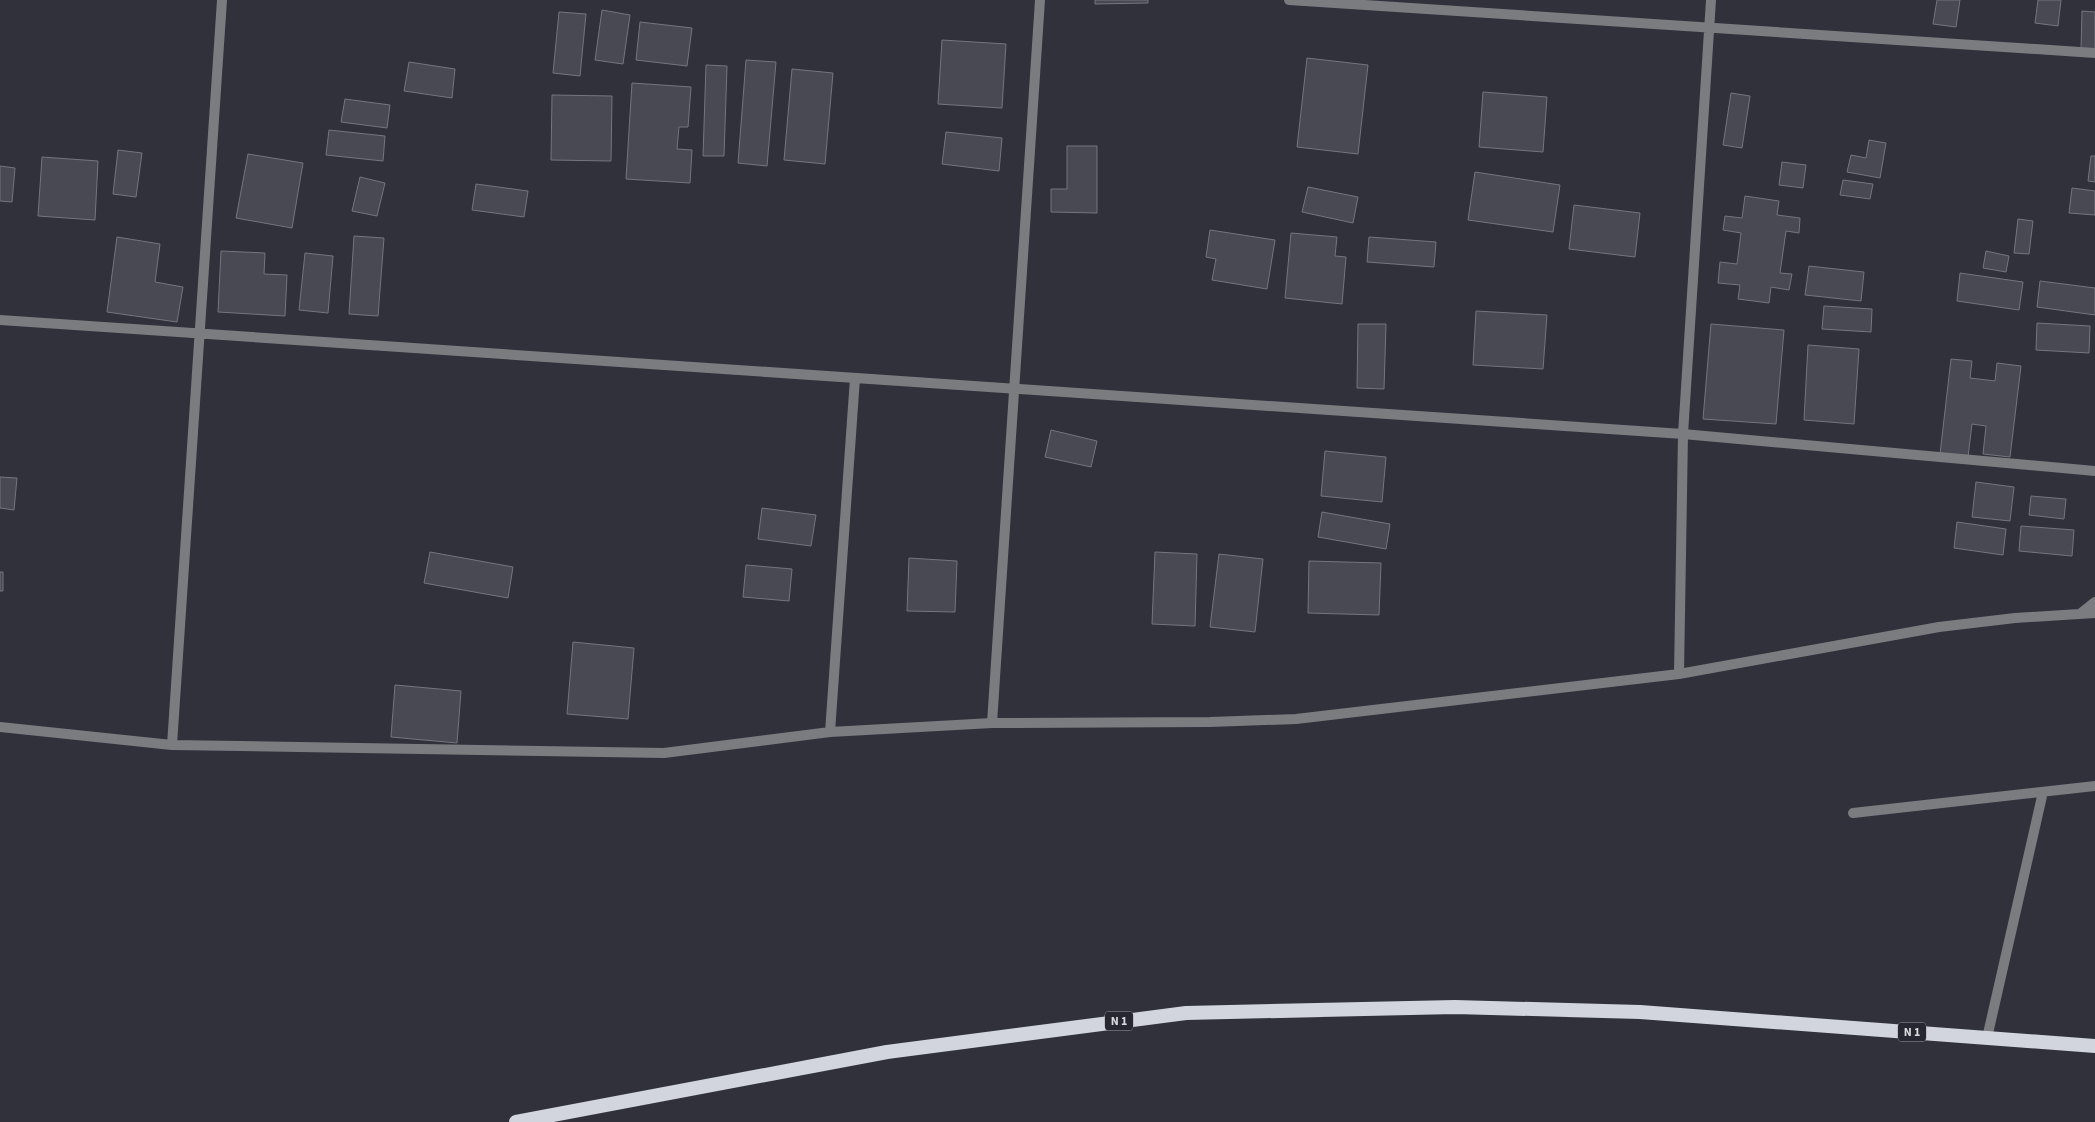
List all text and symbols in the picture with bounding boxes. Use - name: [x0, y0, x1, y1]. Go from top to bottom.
- road number: N 1: [1105, 1011, 1133, 1030]
- road number: N 1: [1898, 1022, 1926, 1042]

